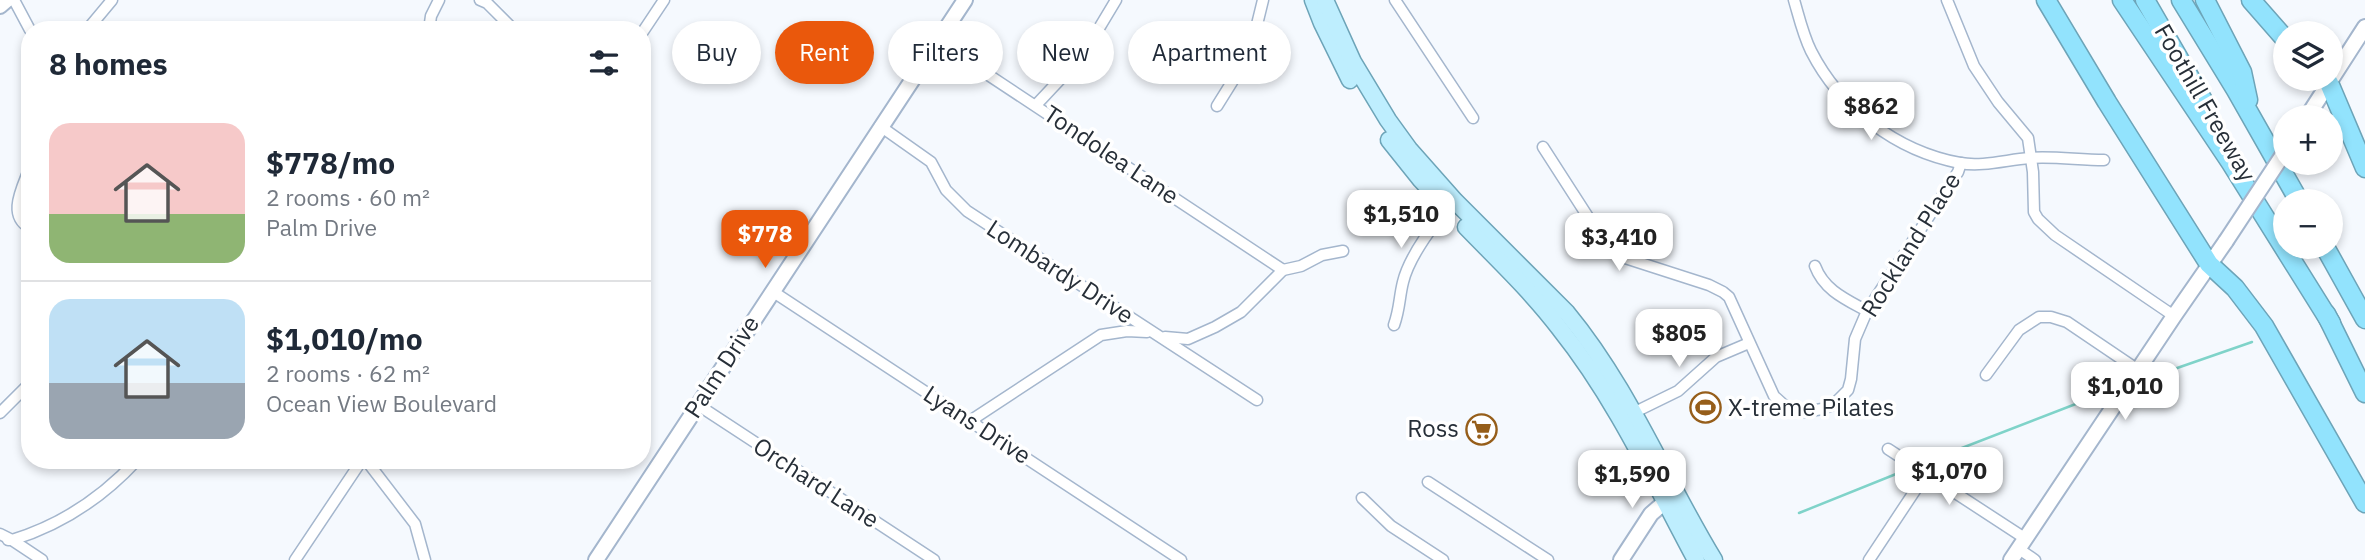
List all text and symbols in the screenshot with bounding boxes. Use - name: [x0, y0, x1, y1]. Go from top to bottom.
- street label: Foothill Freeway: [2148, 18, 2264, 187]
- chip: Buy: [672, 21, 761, 84]
- chip: Rent: [775, 21, 874, 84]
- chip: Filters: [888, 21, 1003, 84]
- chip: New: [1017, 21, 1114, 84]
- chip: Apartment: [1128, 21, 1291, 84]
- map controls: [2273, 21, 2343, 259]
- button: layers: [2273, 21, 2343, 91]
- text: 8 homes: [49, 44, 168, 83]
- icon: filters: [585, 44, 623, 82]
- pin: $862: [1830, 82, 1912, 142]
- text: $862: [1843, 90, 1899, 120]
- street label: Tondolea Lane: [1038, 97, 1185, 211]
- button: +: [2273, 105, 2343, 175]
- text: $778/mo: [266, 143, 395, 182]
- icon: home: [105, 151, 189, 235]
- street label: Rockland Place: [1853, 166, 1967, 323]
- text: 2 rooms · 60 m²: [266, 182, 430, 212]
- button: −: [2273, 189, 2343, 259]
- pin: $1,510: [1344, 190, 1458, 250]
- text: $1,510: [1363, 198, 1439, 228]
- pin: $778: [724, 210, 806, 270]
- text: Palm Drive: [266, 212, 377, 242]
- street label: Lombardy Drive: [981, 212, 1140, 331]
- pin: $3,410: [1562, 214, 1676, 273]
- text: $778: [737, 218, 793, 248]
- text: $3,410: [1581, 221, 1657, 251]
- street label: Palm Drive: [676, 309, 766, 424]
- pin: $805: [1638, 310, 1720, 369]
- text: $805: [1651, 317, 1707, 347]
- text: $1,010/mo: [266, 319, 423, 358]
- icon: home: [105, 327, 189, 411]
- text: 2 rooms · 62 m²: [266, 358, 430, 388]
- pin: $1,010: [2068, 362, 2182, 422]
- text: $1,010: [2087, 370, 2163, 400]
- street label: Lyans Drive: [918, 377, 1038, 471]
- text: Ocean View Boulevard: [266, 388, 497, 418]
- sports icon: X-treme Pilates: [1688, 391, 1722, 425]
- place label: X-treme Pilates: [1728, 391, 1895, 423]
- place label: Ross: [1407, 412, 1459, 444]
- supermarket icon: Ross: [1465, 412, 1499, 446]
- street label: Orchard Lane: [747, 430, 886, 535]
- pin: $1,070: [1892, 448, 2006, 507]
- pin: $1,590: [1575, 450, 1689, 510]
- text: $1,070: [1911, 455, 1987, 485]
- text: $1,590: [1594, 458, 1670, 488]

